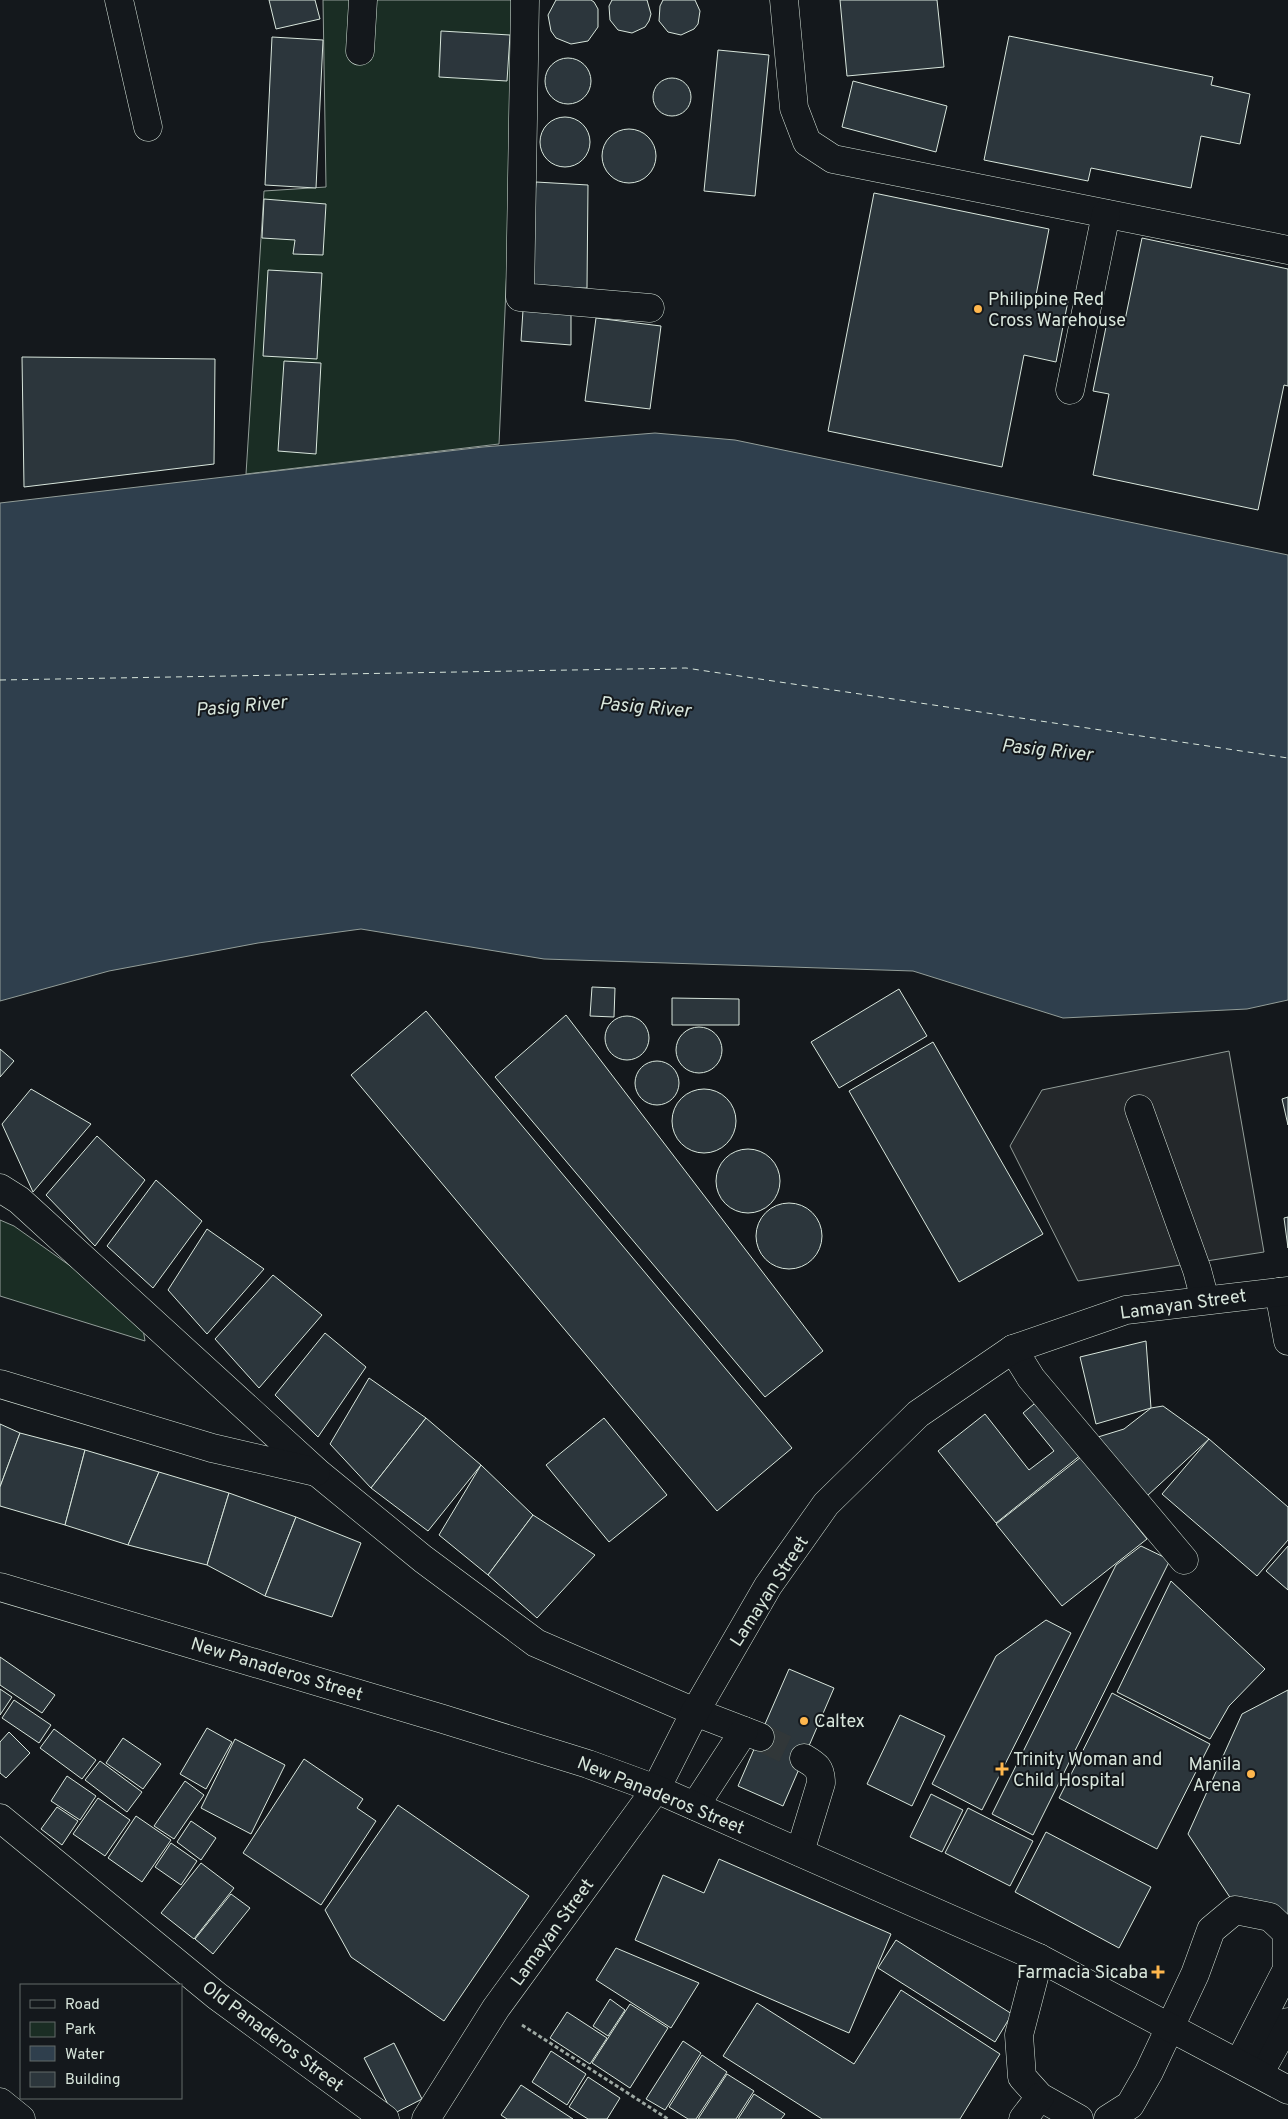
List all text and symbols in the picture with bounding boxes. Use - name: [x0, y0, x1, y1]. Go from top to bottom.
- place label: Philippine Red Cross Warehouse: [988, 289, 1126, 333]
- marker: Philippine Red Cross Warehouse: [972, 303, 984, 315]
- water label: Pasig River: [194, 691, 290, 723]
- water label: Pasig River: [598, 692, 693, 724]
- water label: Pasig River: [1000, 734, 1095, 768]
- street label: Lamayan Street: [1119, 1285, 1248, 1326]
- street label: Lamayan Street: [726, 1532, 815, 1651]
- street label: New Panaderos Street: [188, 1633, 365, 1708]
- place label: Caltex: [814, 1711, 865, 1734]
- marker: Caltex: [798, 1715, 810, 1727]
- place label: Trinity Woman and Child Hospital: [1013, 1749, 1162, 1793]
- street label: New Panaderos Street: [573, 1752, 748, 1841]
- place label: Manila Arena: [1188, 1754, 1241, 1798]
- marker: Trinity Woman and Child Hospital: [995, 1762, 1009, 1776]
- marker: Manila Arena: [1245, 1768, 1257, 1780]
- street label: Lamayan Street: [506, 1875, 600, 1991]
- place label: Farmacia Sicaba: [1017, 1962, 1148, 1985]
- marker: Farmacia Sicaba: [1152, 1966, 1164, 1978]
- street label: Old Panaderos Street: [197, 1976, 347, 2098]
- legend: [20, 1984, 182, 2099]
- text: Road: [65, 1996, 100, 2015]
- text: Park: [65, 2021, 96, 2040]
- text: Water: [65, 2046, 105, 2065]
- text: Building: [65, 2071, 120, 2090]

